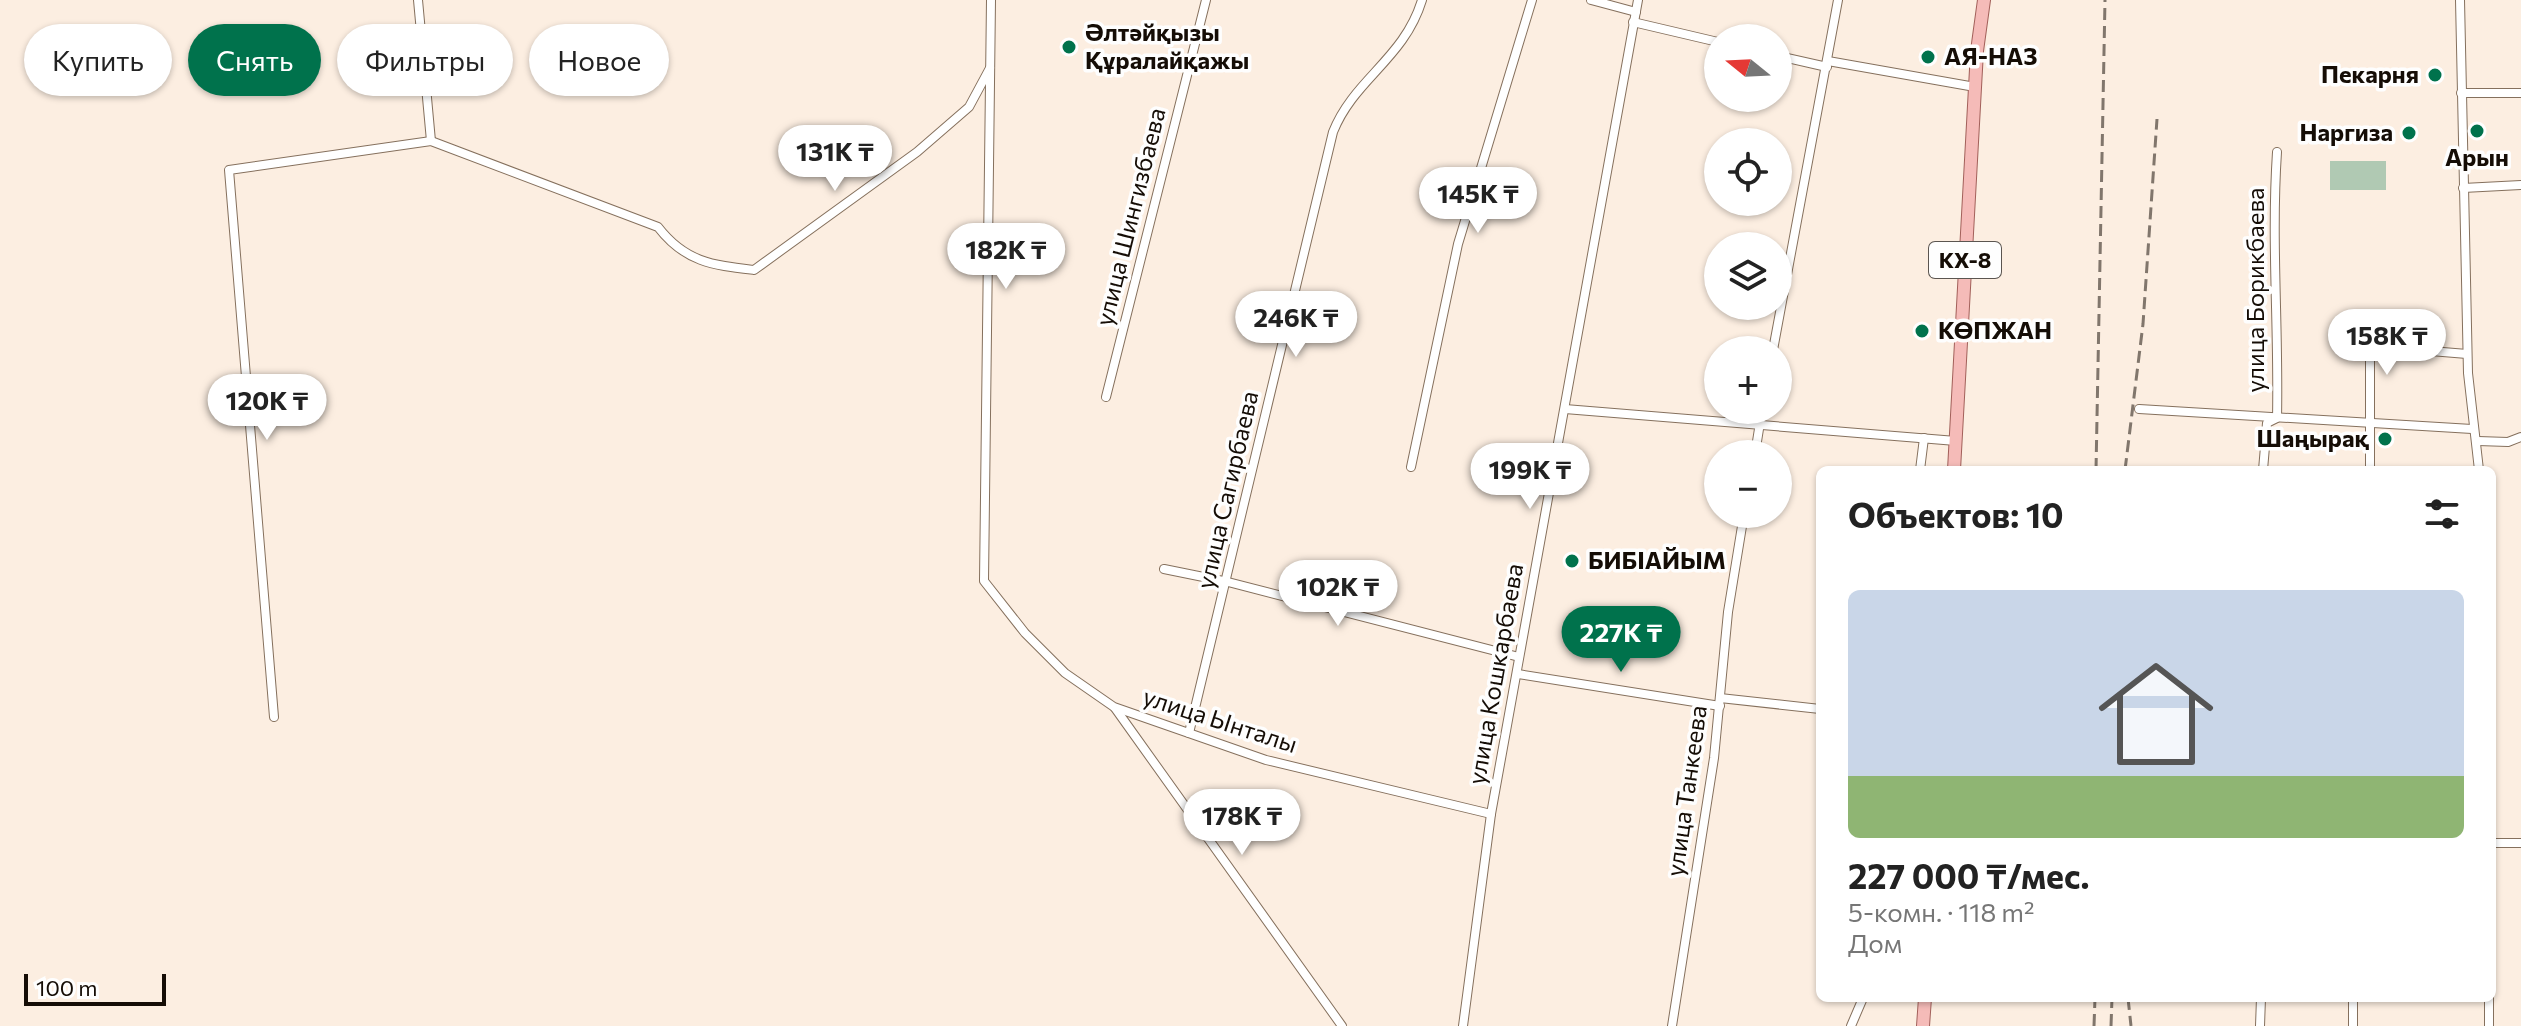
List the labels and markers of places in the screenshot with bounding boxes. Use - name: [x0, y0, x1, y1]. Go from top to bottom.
- place label: Әлтәйқызы Құралайқажы: [1085, 17, 1249, 74]
- marker: Әлтәйқызы Құралайқажы: [1060, 38, 1078, 56]
- place label: АЯ-НАЗ: [1944, 41, 2037, 70]
- marker: АЯ-НАЗ: [1919, 48, 1937, 66]
- place label: Пекарня: [2321, 59, 2419, 88]
- marker: Пекарня: [2426, 66, 2444, 84]
- place label: Наргиза: [2300, 117, 2393, 146]
- marker: Арын: [2468, 122, 2486, 140]
- marker: Наргиза: [2400, 124, 2418, 142]
- pin: 131K ₸: [770, 125, 900, 193]
- place label: Арын: [2445, 142, 2509, 171]
- pin: 145K ₸: [1413, 167, 1543, 235]
- pin: 182K ₸: [941, 223, 1071, 291]
- pin: 246K ₸: [1231, 291, 1361, 359]
- pin: 158K ₸: [2322, 309, 2452, 377]
- place label: КӨПЖАН: [1938, 315, 2052, 344]
- marker: КӨПЖАН: [1913, 322, 1931, 340]
- pin: 120K ₸: [202, 374, 332, 442]
- place label: Шаңырақ: [2256, 423, 2369, 452]
- marker: Шаңырақ: [2376, 430, 2394, 448]
- pin: 199K ₸: [1465, 443, 1595, 511]
- place label: БИБІАЙЫМ: [1588, 545, 1726, 574]
- marker: БИБІАЙЫМ: [1563, 552, 1581, 570]
- pin: 102K ₸: [1273, 560, 1403, 628]
- pin: 227K ₸: [1556, 606, 1686, 674]
- pin: 178K ₸: [1177, 789, 1307, 857]

